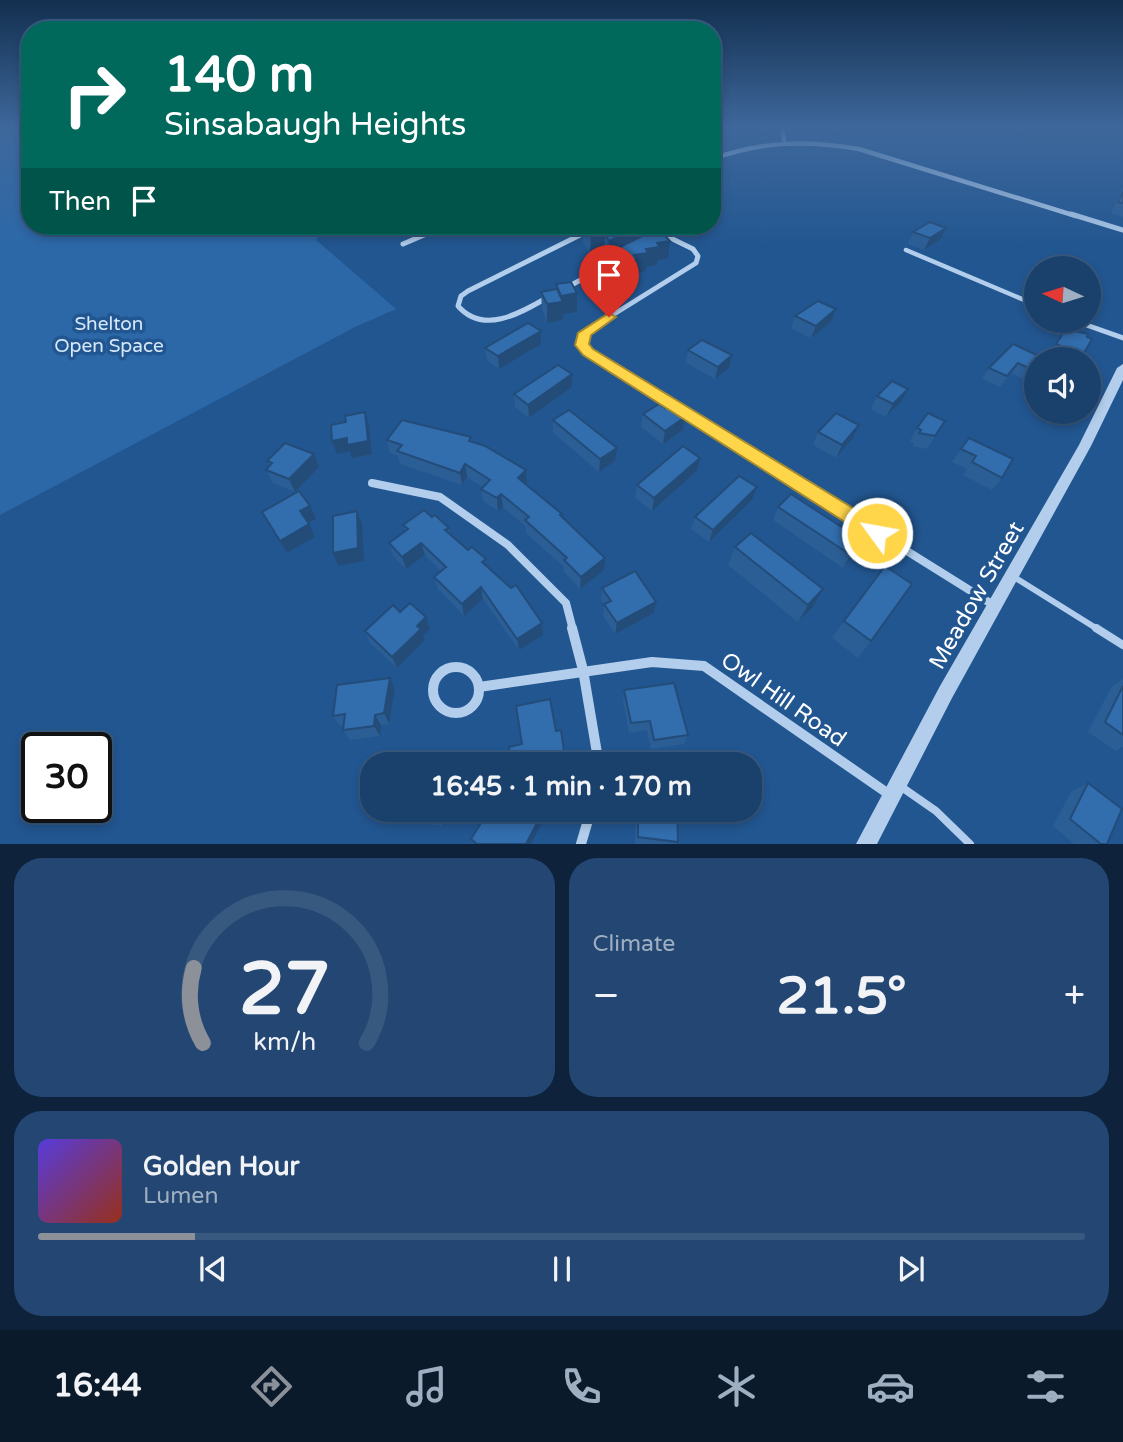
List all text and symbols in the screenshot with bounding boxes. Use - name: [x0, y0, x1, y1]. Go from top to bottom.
- text: 140 m: [164, 46, 314, 105]
- icon: right: [49, 49, 140, 140]
- text: Sinsabaugh Heights: [164, 106, 466, 144]
- icon: arrive: [125, 182, 163, 220]
- text: Then: [49, 186, 111, 217]
- pin: [579, 245, 639, 317]
- icon: arrive: [590, 256, 628, 294]
- north arrow: [1024, 256, 1101, 332]
- map controls: [1024, 256, 1101, 424]
- park label: Shelton Open Space: [54, 313, 164, 357]
- button: sound: [1024, 347, 1101, 424]
- position arrow: [840, 496, 914, 570]
- street label: Meadow Street: [923, 516, 1031, 674]
- street label: Owl Hill Road: [715, 646, 852, 753]
- speed limit sign: 30: [21, 732, 112, 823]
- text: 16:45 · 1 min · 170 m: [430, 771, 692, 802]
- text: Climate: [593, 930, 675, 958]
- text: 27: [239, 947, 330, 1035]
- text: 21.5°: [777, 965, 907, 1028]
- text: −: [593, 973, 620, 1019]
- text: +: [1064, 973, 1085, 1019]
- text: km/h: [253, 1027, 316, 1057]
- text: Golden Hour: [143, 1151, 300, 1182]
- text: Lumen: [143, 1182, 218, 1210]
- icon: previous: [194, 1250, 232, 1288]
- icon: pause: [543, 1250, 581, 1288]
- icon: next: [892, 1250, 930, 1288]
- icon: directions: [247, 1362, 296, 1411]
- icon: music: [402, 1362, 451, 1411]
- icon: phone: [557, 1362, 606, 1411]
- icon: climate: [712, 1362, 761, 1411]
- icon: car: [866, 1362, 915, 1411]
- icon: filters: [1021, 1362, 1070, 1411]
- text: 16:44: [53, 1367, 142, 1405]

